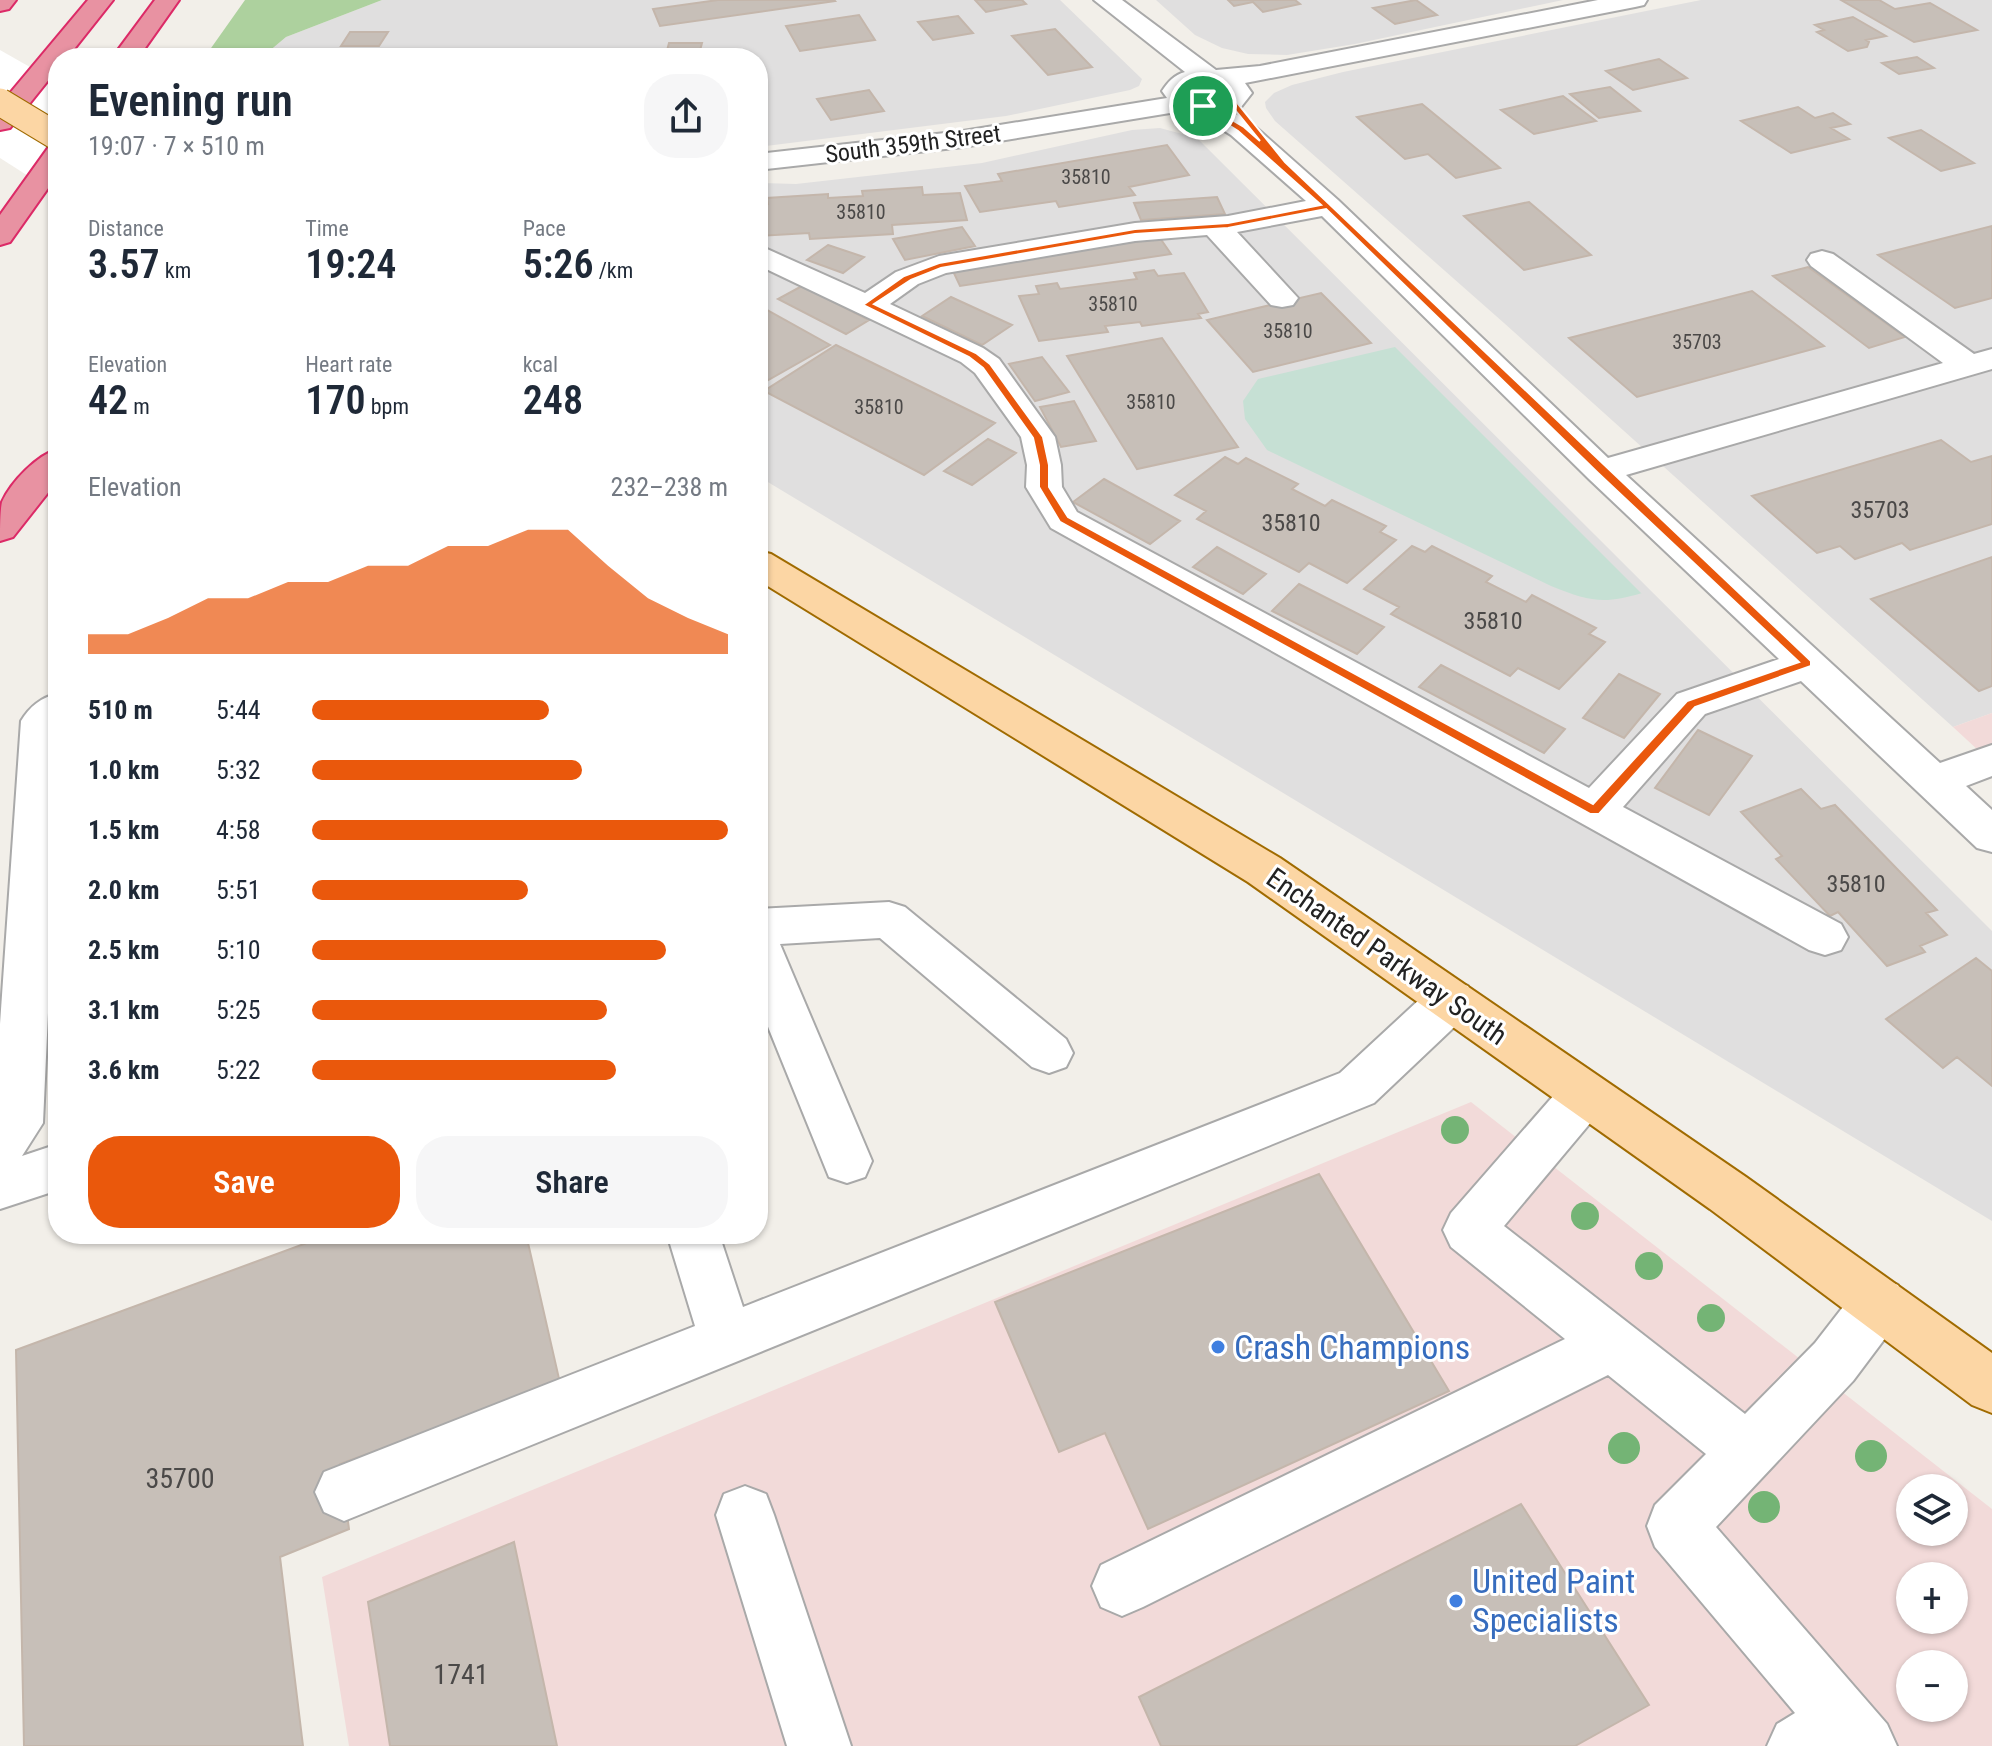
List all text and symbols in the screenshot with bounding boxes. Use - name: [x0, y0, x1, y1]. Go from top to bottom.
- pin: [1169, 72, 1237, 140]
- button: share: [644, 74, 728, 158]
- text: Evening run: [88, 75, 293, 127]
- icon: arrive: [1181, 84, 1225, 128]
- street label: South 359th Street: [824, 119, 1002, 169]
- text: 19:07 · 7 × 510 m: [88, 131, 265, 161]
- house number: 35810: [1061, 165, 1111, 189]
- house number: 35810: [836, 200, 886, 224]
- text: Distance: [88, 216, 164, 241]
- text: Time: [305, 216, 349, 241]
- text: Pace: [523, 216, 566, 241]
- text: 3.57: [88, 241, 160, 288]
- text: 19:24: [305, 241, 396, 288]
- text: 5:26: [523, 241, 594, 288]
- text: km: [160, 258, 191, 283]
- text: /km: [594, 258, 633, 283]
- house number: 35810: [1088, 292, 1138, 316]
- house number: 35810: [1263, 319, 1313, 343]
- house number: 35703: [1672, 330, 1722, 354]
- text: Elevation: [88, 352, 167, 377]
- text: Heart rate: [305, 352, 392, 377]
- text: kcal: [523, 352, 558, 377]
- text: 42: [88, 377, 128, 424]
- text: 170: [305, 377, 366, 424]
- text: 248: [523, 377, 583, 424]
- house number: 35810: [1126, 390, 1176, 414]
- text: m: [128, 394, 150, 419]
- text: bpm: [366, 394, 409, 419]
- house number: 35810: [854, 395, 904, 419]
- text: Elevation: [88, 472, 182, 502]
- text: 232–238 m: [611, 472, 728, 502]
- house number: 35703: [1850, 496, 1910, 524]
- house number: 35810: [1261, 509, 1321, 537]
- house number: 35810: [1463, 607, 1523, 635]
- text: 510 m: [88, 695, 153, 725]
- text: 5:44: [216, 695, 261, 725]
- text: 1.0 km: [88, 755, 160, 785]
- text: 5:32: [216, 755, 261, 785]
- text: 1.5 km: [88, 815, 160, 845]
- text: 4:58: [216, 815, 261, 845]
- street label: Enchanted Parkway South: [1260, 861, 1513, 1052]
- house number: 35810: [1826, 870, 1886, 898]
- text: 2.0 km: [88, 875, 160, 905]
- text: 5:51: [216, 875, 261, 905]
- text: 2.5 km: [88, 935, 160, 965]
- text: 5:10: [216, 935, 261, 965]
- text: 3.1 km: [88, 995, 160, 1025]
- text: 5:25: [216, 995, 261, 1025]
- text: 3.6 km: [88, 1055, 160, 1085]
- text: 5:22: [216, 1055, 261, 1085]
- button: Save: [88, 1136, 400, 1228]
- button: Share: [416, 1136, 728, 1228]
- place label: Crash Champions: [1234, 1327, 1470, 1367]
- marker: Crash Champions: [1209, 1338, 1227, 1356]
- house number: 35700: [145, 1462, 215, 1495]
- map controls: [1896, 1474, 1968, 1722]
- button: layers: [1896, 1474, 1968, 1546]
- place label: United Paint Specialists: [1472, 1561, 1635, 1640]
- button: +: [1896, 1562, 1968, 1634]
- marker: United Paint Specialists: [1447, 1592, 1465, 1610]
- button: −: [1896, 1650, 1968, 1722]
- house number: 1741: [433, 1658, 489, 1691]

